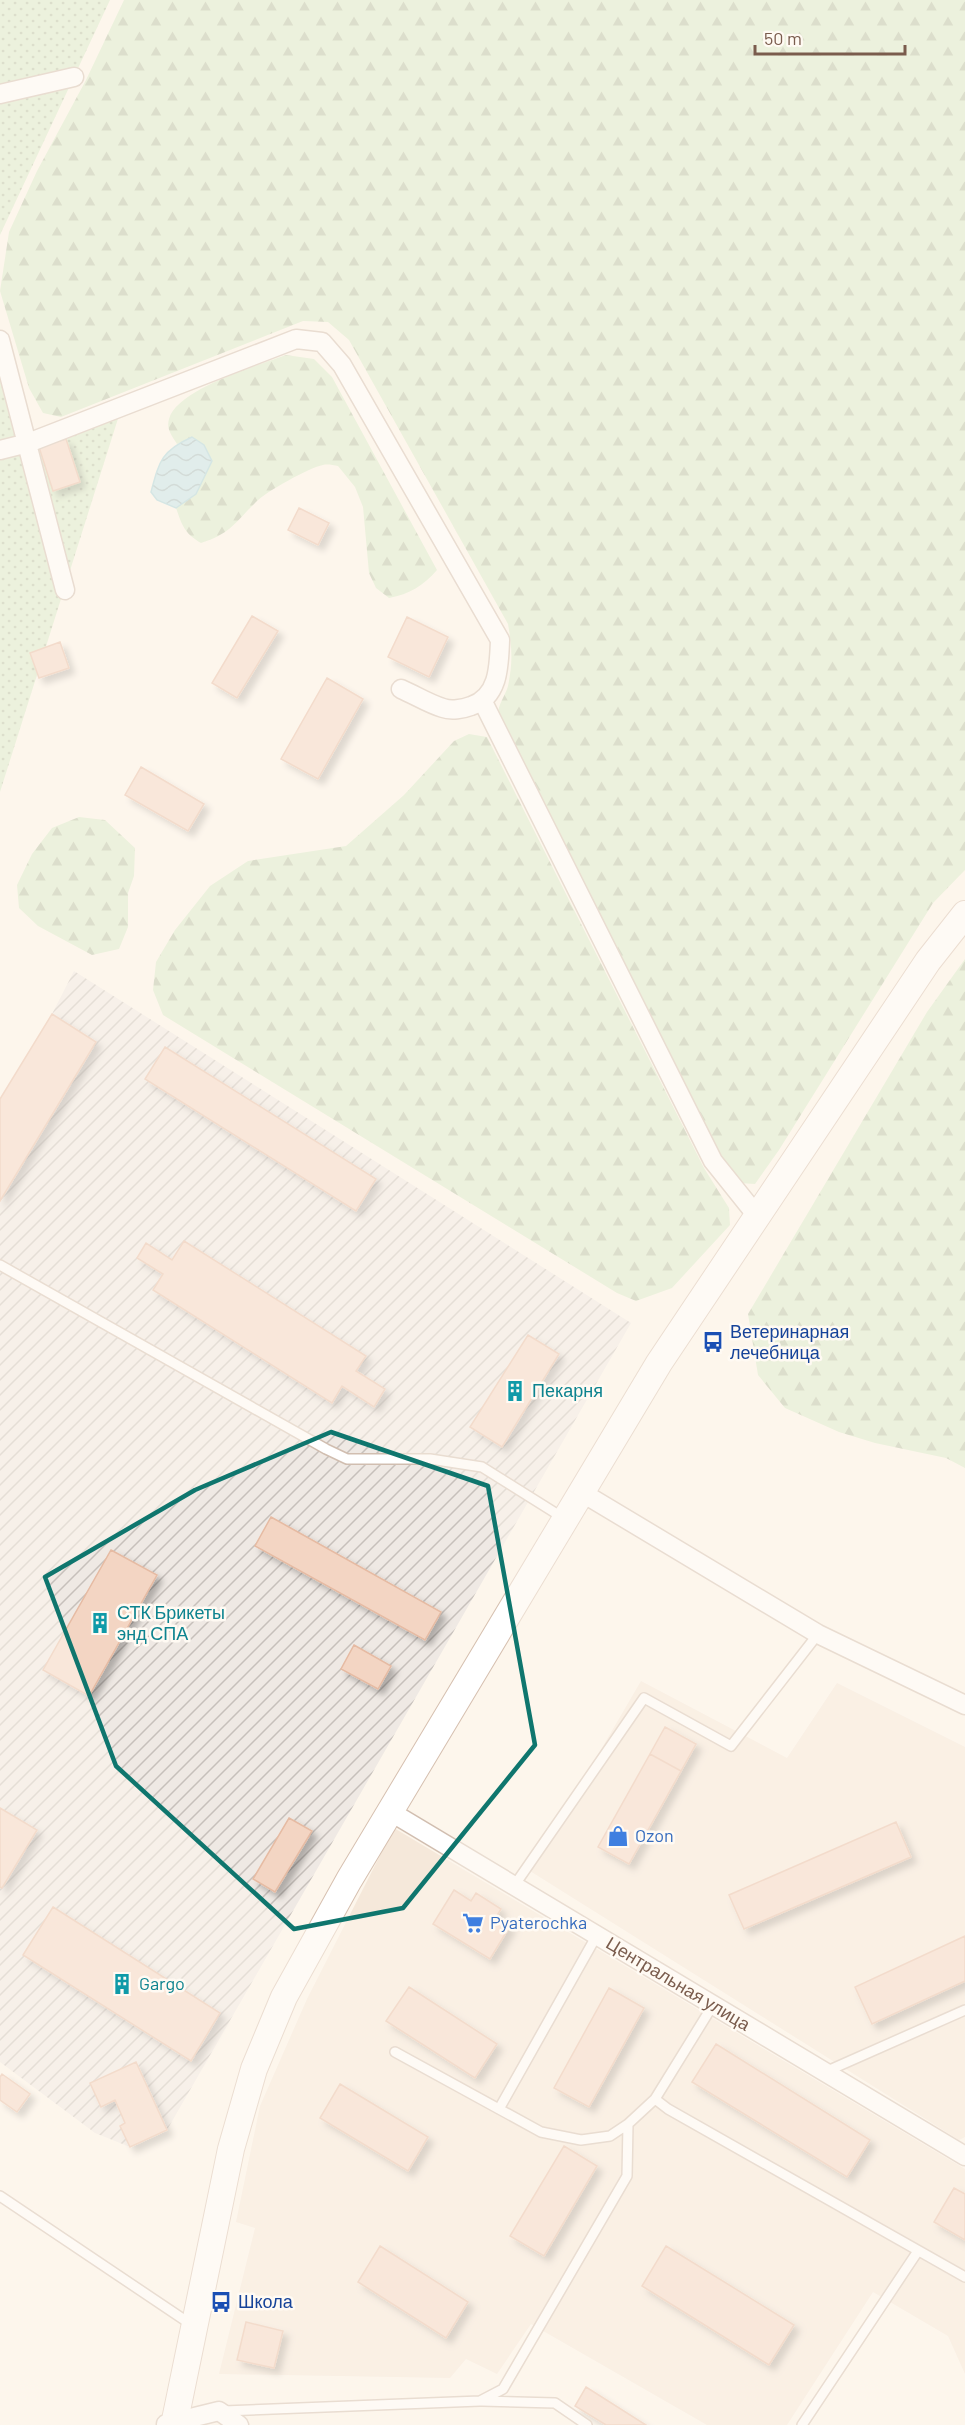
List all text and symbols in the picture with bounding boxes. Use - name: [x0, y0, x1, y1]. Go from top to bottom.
- scale bar: [755, 18, 905, 56]
- text: 50 m: [764, 27, 802, 49]
- place label: Ветеринарная лечебница: [730, 1320, 849, 1363]
- bus stop icon: Ветеринарная лечебница: [701, 1330, 725, 1354]
- building icon: Пекарня: [503, 1379, 527, 1403]
- place label: Пекарня: [532, 1379, 603, 1401]
- place label: СТК Брикеты энд СПА: [117, 1601, 225, 1644]
- building icon: СТК Брикеты энд СПА: [88, 1611, 112, 1635]
- shop icon: Ozon: [606, 1824, 630, 1848]
- place label: Ozon: [635, 1824, 674, 1846]
- supermarket icon: Pyaterochka: [461, 1911, 485, 1935]
- place label: Pyaterochka: [490, 1911, 587, 1933]
- street label: Центральная улица: [602, 1931, 755, 2035]
- building icon: Gargo: [110, 1972, 134, 1996]
- place label: Gargo: [139, 1972, 185, 1994]
- bus stop icon: Школа: [209, 2290, 233, 2314]
- place label: Школа: [238, 2290, 294, 2312]

